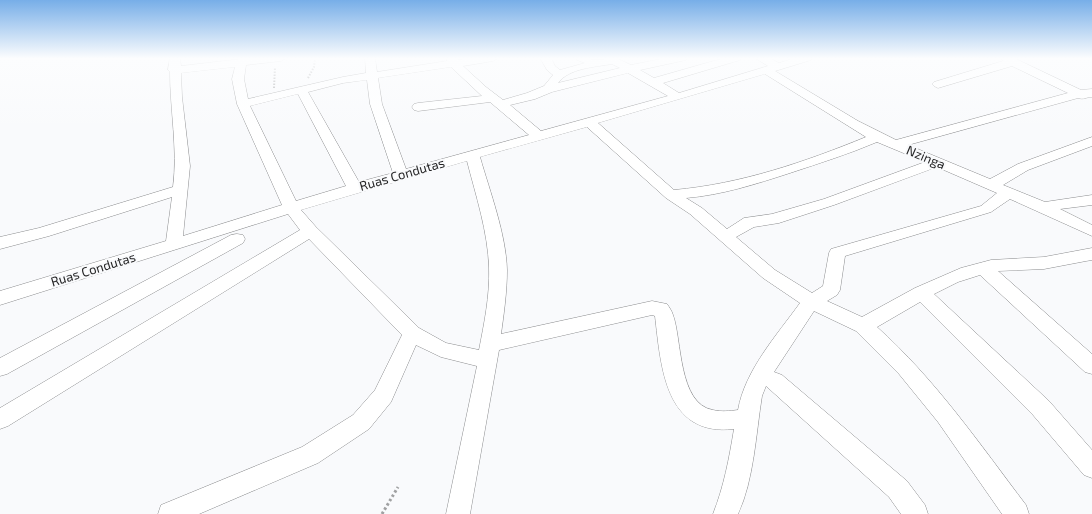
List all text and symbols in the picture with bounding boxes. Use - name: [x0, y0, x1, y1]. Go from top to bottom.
- street label: Nzinga: [904, 142, 948, 172]
- street label: Ruas Condutas: [358, 154, 446, 194]
- street label: Ruas Condutas: [49, 248, 137, 290]

